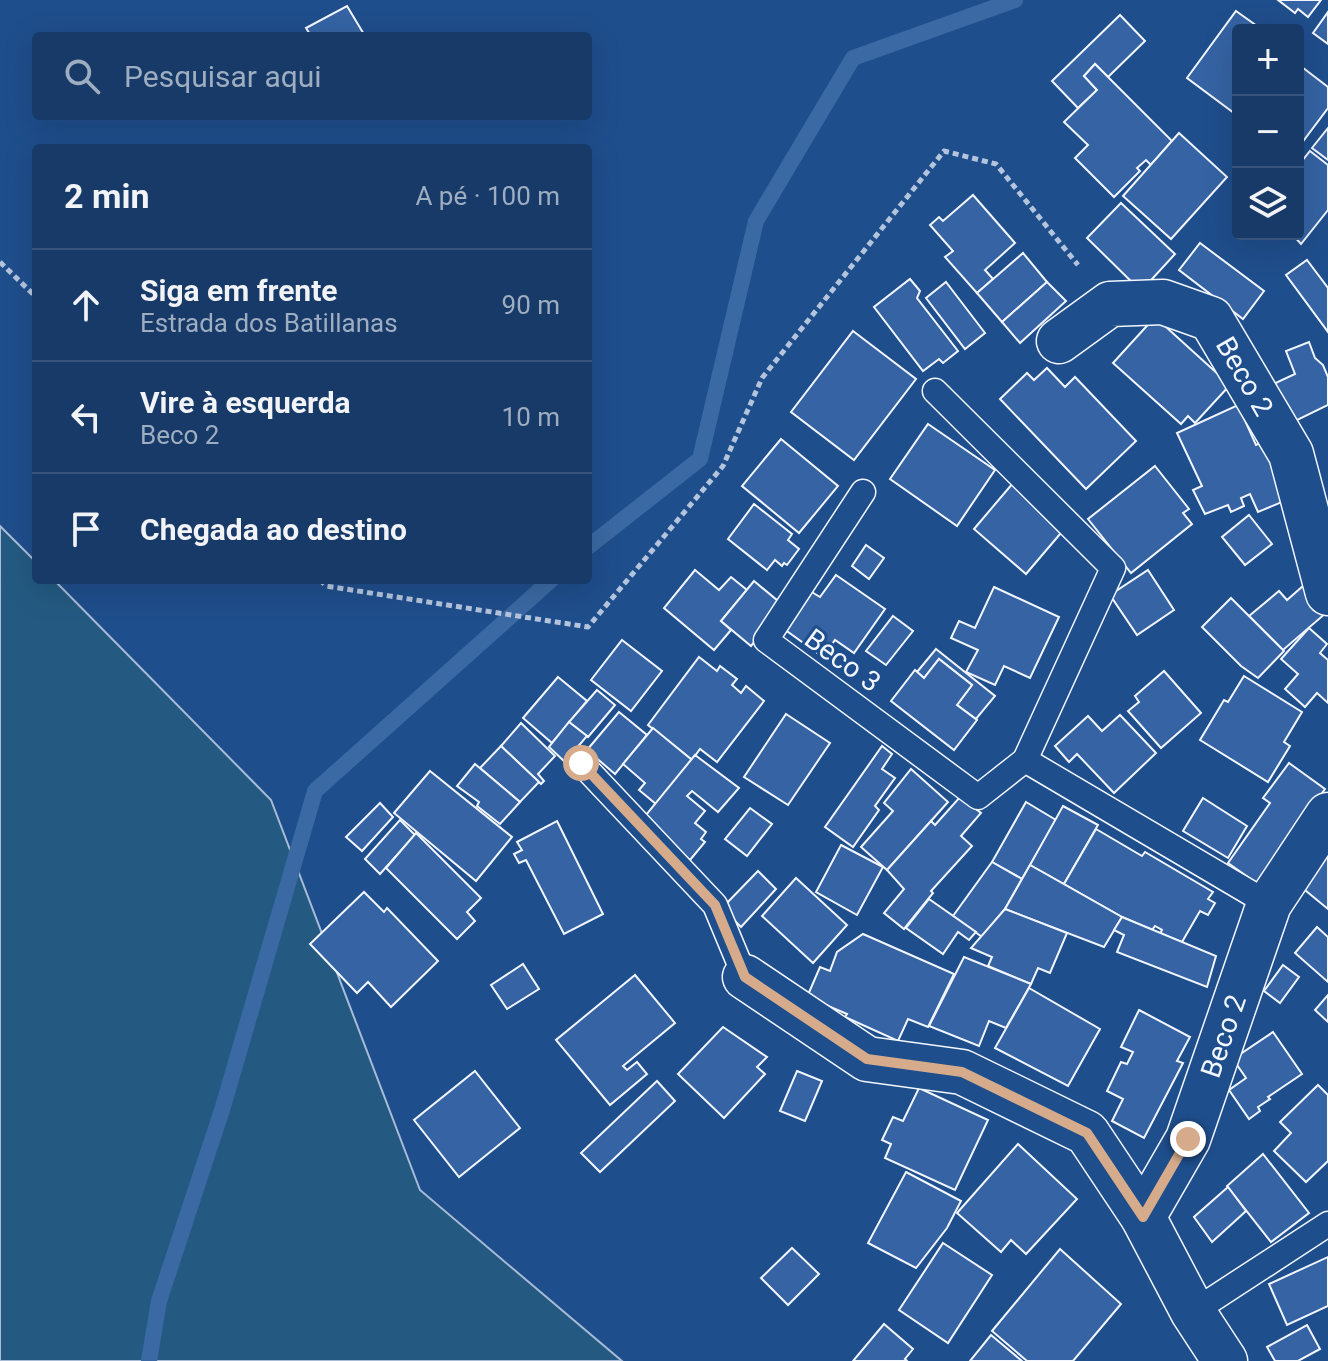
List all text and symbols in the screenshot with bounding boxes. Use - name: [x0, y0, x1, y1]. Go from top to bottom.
- map controls: [1232, 24, 1304, 240]
- button: +: [1232, 24, 1304, 96]
- search box: [32, 32, 592, 120]
- icon: search: [60, 54, 104, 98]
- text: Pesquisar aqui: [124, 59, 322, 94]
- button: −: [1232, 96, 1304, 168]
- button: layers: [1232, 168, 1304, 240]
- text: 2 min: [64, 176, 149, 216]
- text: A pé · 100 m: [415, 181, 560, 211]
- text: Siga em frente: [140, 273, 338, 308]
- icon: ahead: [64, 283, 108, 327]
- text: 90 m: [502, 290, 560, 320]
- text: Estrada dos Batillanas: [140, 308, 398, 338]
- street label: Beco 2: [1209, 331, 1280, 422]
- text: Vire à esquerda: [140, 385, 351, 420]
- icon: left: [64, 395, 108, 439]
- text: 10 m: [502, 402, 560, 432]
- text: Beco 2: [140, 420, 220, 450]
- icon: arrive: [64, 507, 108, 551]
- text: Chegada ao destino: [140, 512, 407, 547]
- street label: Beco 3: [798, 622, 887, 699]
- route start: [563, 745, 599, 781]
- street label: Beco 2: [1194, 990, 1253, 1082]
- route end: [1170, 1121, 1206, 1157]

